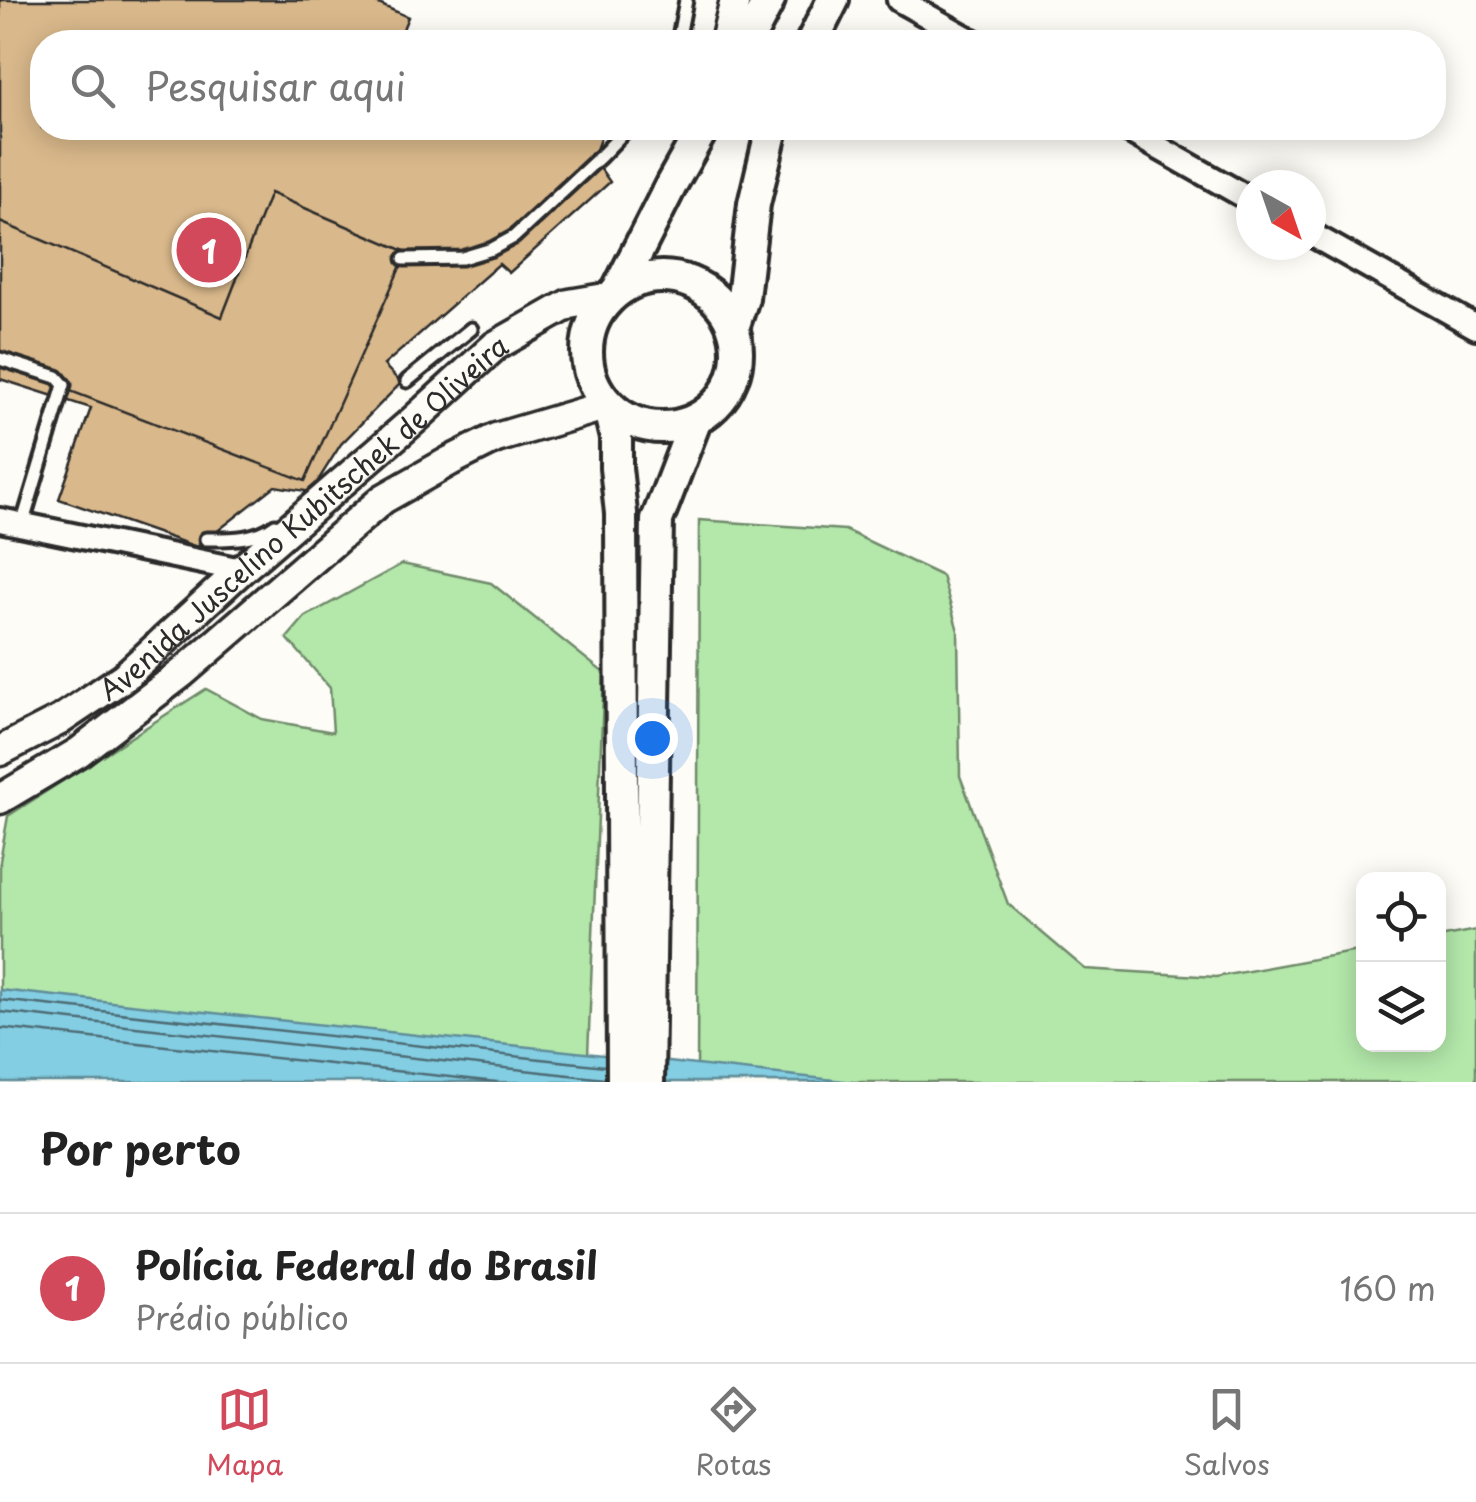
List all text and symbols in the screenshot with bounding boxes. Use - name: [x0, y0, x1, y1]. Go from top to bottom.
- search box: [30, 30, 1446, 140]
- text: Pesquisar aqui: [145, 57, 406, 114]
- icon: search: [65, 58, 120, 113]
- north arrow: [1236, 170, 1326, 260]
- pin: 1: [176, 212, 242, 288]
- street label: Avenida Juscelino Kubitschek de Oliveira: [90, 322, 515, 710]
- your location: [627, 713, 678, 764]
- map controls: [1356, 872, 1446, 1052]
- button: locate: [1356, 872, 1446, 962]
- button: layers: [1356, 962, 1446, 1052]
- text: Por perto: [40, 1116, 241, 1179]
- text: Polícia Federal do Brasil: [135, 1236, 598, 1293]
- text: 1: [65, 1264, 80, 1312]
- text: 160 m: [1340, 1264, 1436, 1312]
- text: Prédio público: [135, 1293, 349, 1341]
- tab: Mapa: [206, 1382, 283, 1485]
- tab: Rotas: [695, 1382, 771, 1485]
- tab: Salvos: [1184, 1382, 1270, 1485]

